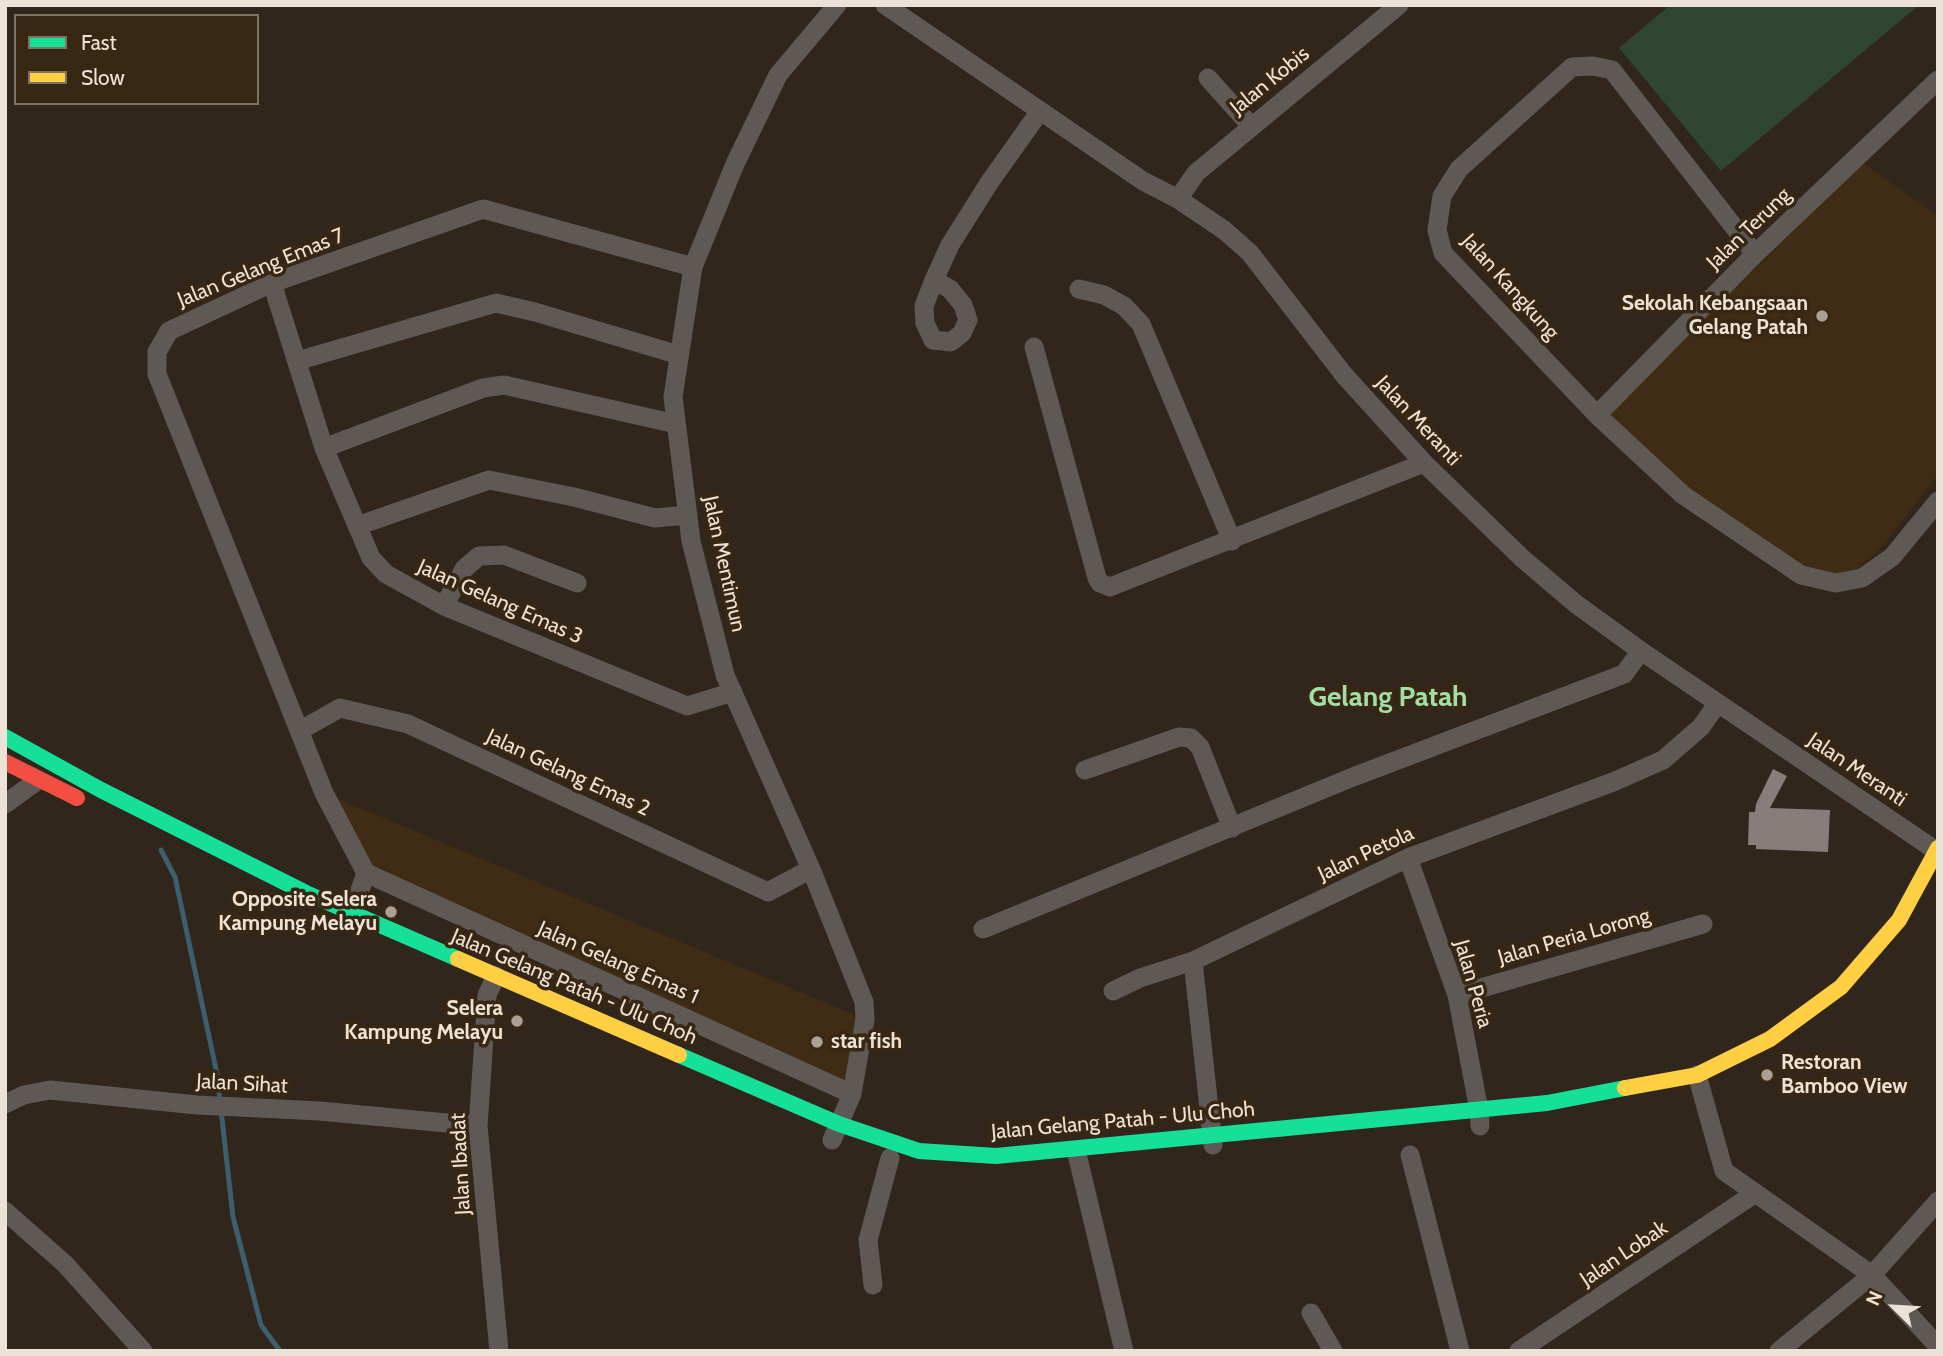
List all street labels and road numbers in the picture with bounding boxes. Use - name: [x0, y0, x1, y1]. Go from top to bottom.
- street label: Jalan Kobis: [1225, 42, 1315, 120]
- street label: Jalan Terung: [1702, 183, 1796, 275]
- street label: Jalan Gelang Emas 7: [174, 223, 348, 313]
- street label: Jalan Kangkung: [1456, 229, 1564, 345]
- street label: Jalan Meranti: [1370, 371, 1466, 471]
- street label: Jalan Mentimun: [697, 494, 751, 634]
- street label: Jalan Gelang Emas 3: [413, 554, 587, 650]
- street label: Jalan Gelang Emas 2: [482, 724, 654, 822]
- street label: Jalan Meranti: [1803, 728, 1911, 812]
- street label: Jalan Petola: [1314, 821, 1418, 887]
- street label: Jalan Peria Lorong: [1495, 903, 1653, 971]
- street label: Jalan Gelang Emas 1: [534, 916, 702, 1010]
- street label: Jalan Gelang Patah - Ulu Choh: [447, 924, 701, 1050]
- street label: Jalan Peria: [1448, 937, 1498, 1031]
- street label: Jalan Sihat: [196, 1069, 288, 1099]
- street label: Jalan Gelang Patah - Ulu Choh: [990, 1097, 1256, 1145]
- street label: Jalan Ibadat: [446, 1112, 476, 1216]
- street label: Jalan Lobak: [1576, 1216, 1672, 1292]

